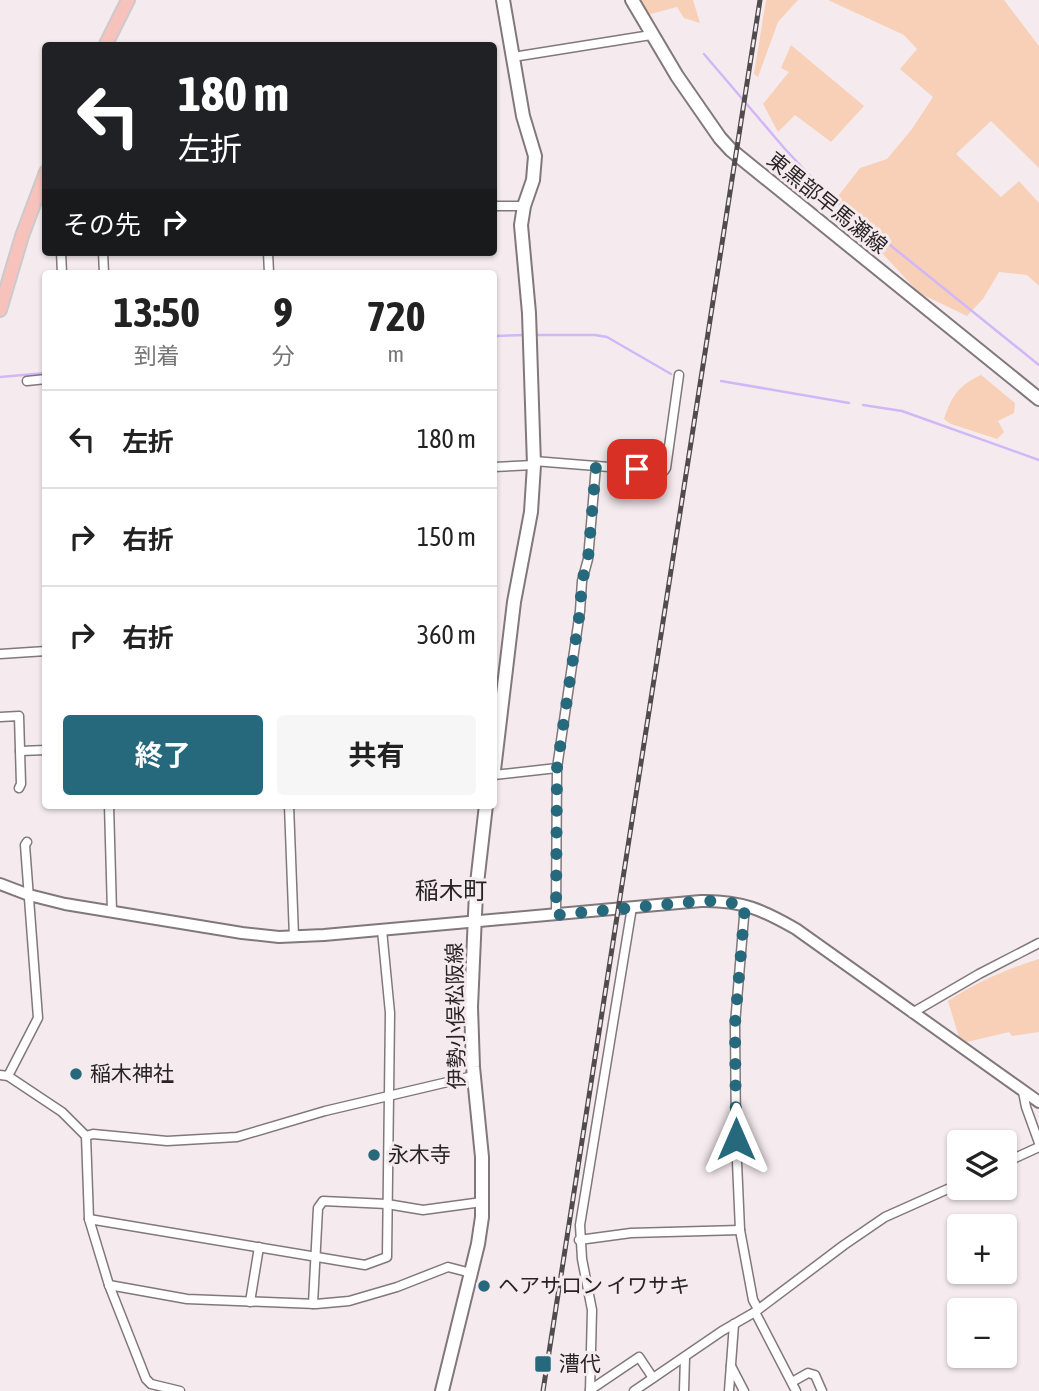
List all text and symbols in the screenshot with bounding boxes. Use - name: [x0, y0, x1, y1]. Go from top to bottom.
- text: 180 m: [178, 65, 289, 121]
- icon: left: [63, 70, 154, 161]
- text: 左折: [178, 130, 242, 167]
- street label: 東黒部早馬瀬線: [763, 147, 892, 258]
- icon: right: [155, 203, 193, 241]
- text: その先: [63, 210, 141, 240]
- text: 13:50: [114, 288, 200, 336]
- text: 9: [273, 288, 293, 336]
- text: 720: [366, 292, 425, 340]
- text: m: [388, 341, 404, 367]
- text: 到着: [134, 343, 180, 369]
- text: 分: [272, 343, 295, 369]
- icon: left: [63, 420, 101, 458]
- text: 180 m: [417, 424, 476, 454]
- text: 左折: [122, 427, 174, 457]
- pin: [607, 439, 667, 499]
- icon: arrive: [618, 450, 656, 488]
- icon: right: [63, 518, 101, 556]
- text: 150 m: [417, 522, 476, 552]
- text: 右折: [122, 525, 174, 555]
- icon: right: [63, 616, 101, 654]
- text: 360 m: [417, 620, 476, 650]
- text: 右折: [122, 623, 174, 653]
- button: 終了: [63, 715, 263, 795]
- button: 共有: [277, 715, 476, 795]
- district label: 稲木町: [415, 877, 487, 904]
- street label: 伊勢小俣松阪線: [442, 942, 468, 1090]
- place label: 稲木神社: [90, 1061, 174, 1085]
- marker: 稲木神社: [68, 1066, 84, 1082]
- position arrow: [699, 1102, 773, 1176]
- map controls: [947, 1130, 1017, 1368]
- button: layers: [947, 1130, 1017, 1200]
- place label: 永木寺: [388, 1142, 451, 1166]
- marker: 永木寺: [366, 1147, 382, 1163]
- button: +: [947, 1214, 1017, 1284]
- place label: ヘアサロン イワサキ: [498, 1273, 690, 1297]
- marker: ヘアサロン イワサキ: [476, 1278, 492, 1294]
- button: −: [947, 1298, 1017, 1368]
- place label: 漕代: [559, 1351, 601, 1375]
- marker: 漕代: [533, 1354, 553, 1374]

